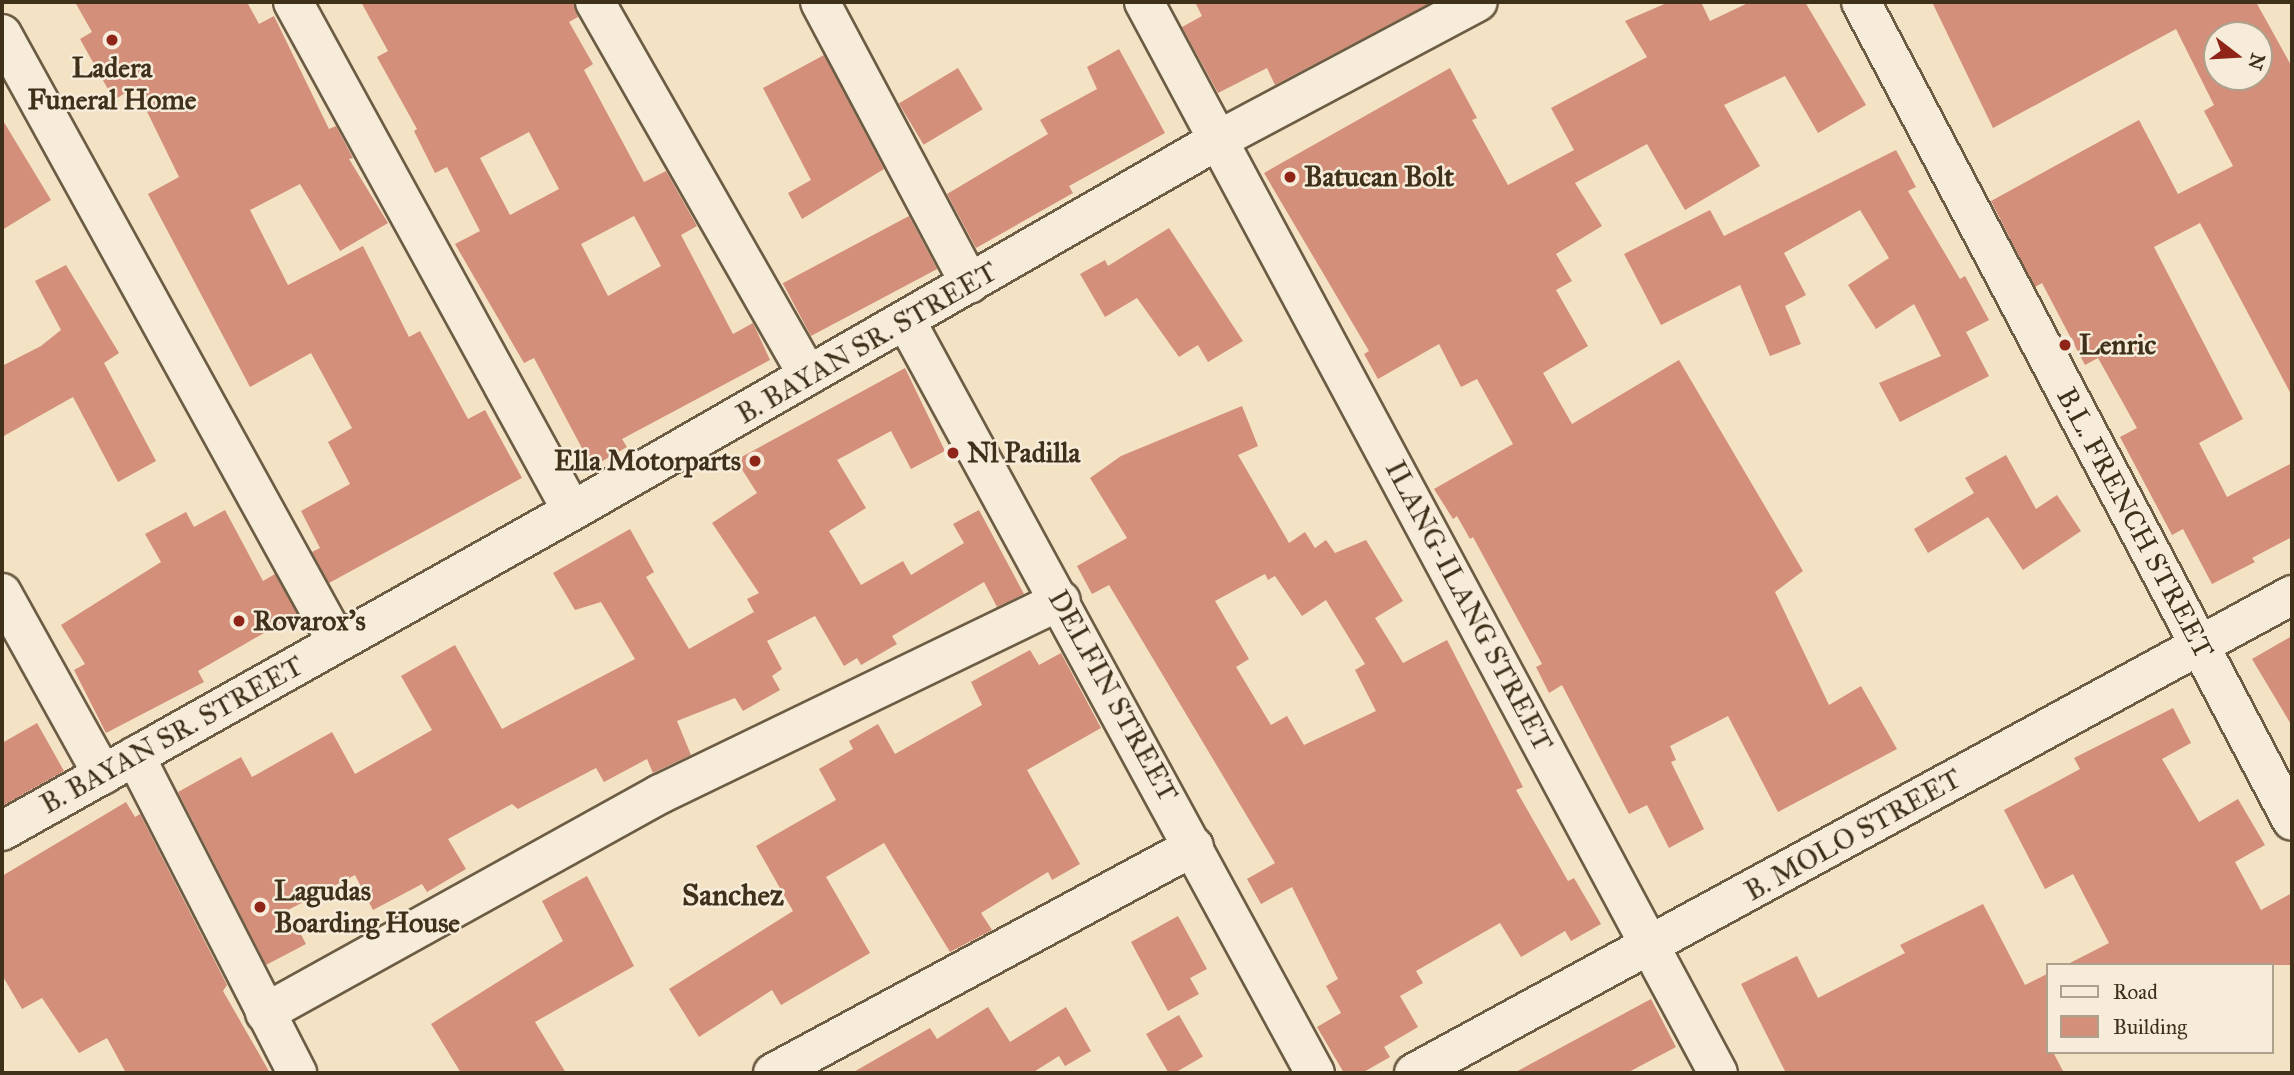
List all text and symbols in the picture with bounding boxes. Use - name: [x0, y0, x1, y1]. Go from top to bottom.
- north arrow: [2203, 21, 2273, 91]
- marker: Ladera Funeral Home: [104, 32, 120, 48]
- place label: Ladera Funeral Home: [28, 51, 196, 117]
- text: N: [2243, 51, 2270, 73]
- place label: Batucan Bolt: [1304, 160, 1454, 194]
- marker: Batucan Bolt: [1282, 169, 1298, 185]
- street label: B. BAYAN SR. STREET: [731, 255, 1003, 431]
- place label: Lenric: [2079, 328, 2156, 362]
- marker: Lenric: [2057, 337, 2073, 353]
- street label: B.L. FRENCH STREET: [2049, 382, 2221, 664]
- place label: Nl Padilla: [967, 436, 1080, 470]
- place label: Ella Motorparts: [554, 444, 741, 478]
- marker: Nl Padilla: [945, 445, 961, 461]
- marker: Ella Motorparts: [747, 453, 763, 469]
- street label: ILANG-ILANG STREET: [1378, 455, 1560, 757]
- street label: DELFIN STREET: [1041, 584, 1185, 808]
- place label: Rovarox's: [253, 604, 366, 638]
- marker: Rovarox's: [231, 613, 247, 629]
- street label: B. BAYAN SR. STREET: [35, 649, 309, 821]
- street label: B. MOLO STREET: [1739, 762, 1967, 908]
- place label: Lagudas Boarding House: [274, 874, 460, 940]
- district label: Sanchez: [682, 877, 784, 913]
- marker: Lagudas Boarding House: [252, 899, 268, 915]
- legend: [2046, 963, 2273, 1054]
- text: Road: [2113, 979, 2158, 1005]
- text: Building: [2113, 1014, 2187, 1040]

